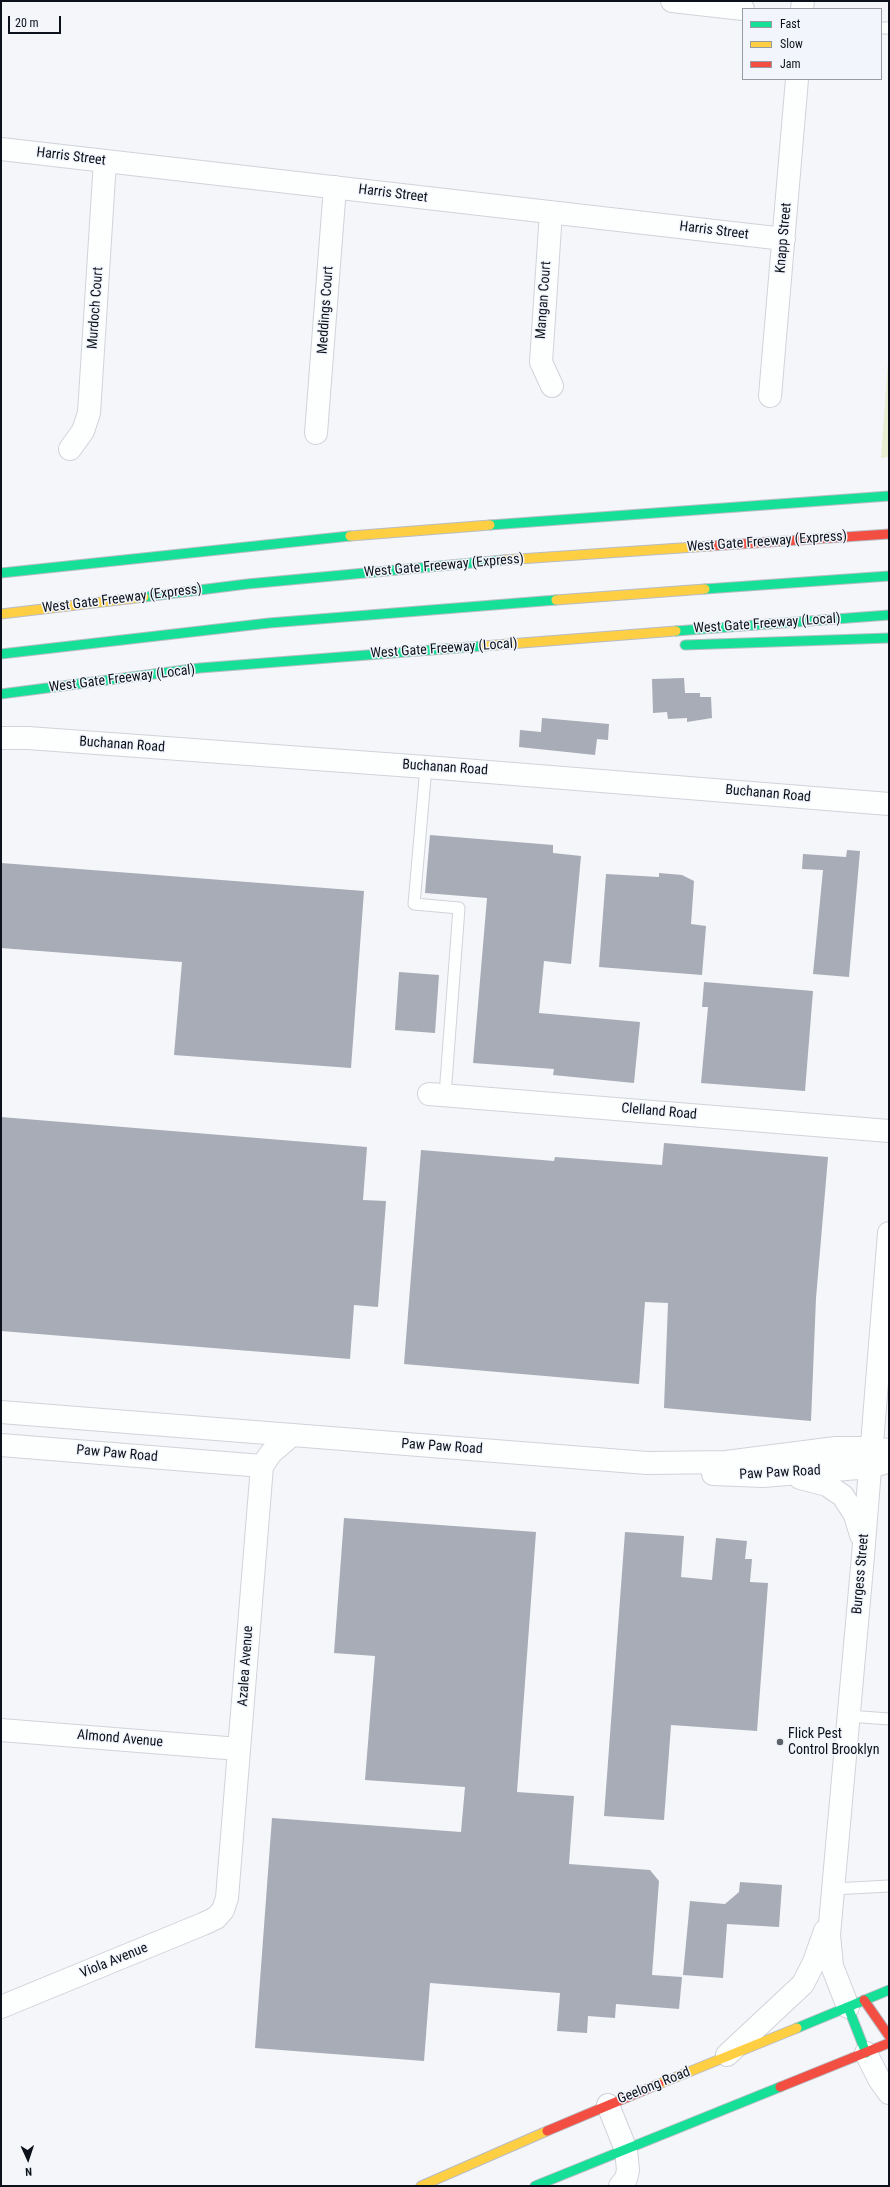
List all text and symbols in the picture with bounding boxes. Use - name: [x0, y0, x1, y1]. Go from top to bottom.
- scale bar: [10, 8, 63, 34]
- legend: [742, 8, 882, 80]
- text: 20 m: [15, 16, 39, 30]
- text: Fast: [780, 17, 800, 31]
- text: Slow: [780, 37, 803, 51]
- text: Jam: [780, 57, 801, 71]
- street label: Harris Street: [35, 144, 107, 170]
- street label: Harris Street: [357, 181, 429, 207]
- street label: Knapp Street: [773, 202, 795, 274]
- street label: Harris Street: [678, 218, 750, 244]
- street label: Mangan Court: [533, 260, 555, 340]
- street label: Murdoch Court: [85, 266, 107, 350]
- street label: Meddings Court: [315, 266, 337, 354]
- street label: West Gate Freeway (Express): [686, 528, 848, 556]
- street label: West Gate Freeway (Express): [363, 551, 525, 581]
- street label: West Gate Freeway (Express): [41, 581, 203, 617]
- street label: West Gate Freeway (Local): [693, 610, 841, 638]
- street label: West Gate Freeway (Local): [370, 635, 518, 663]
- street label: West Gate Freeway (Local): [48, 662, 196, 696]
- street label: Buchanan Road: [79, 734, 165, 756]
- street label: Buchanan Road: [402, 757, 488, 779]
- street label: Buchanan Road: [724, 782, 812, 806]
- street label: Clelland Road: [620, 1100, 698, 1124]
- street label: Paw Paw Road: [401, 1436, 483, 1458]
- street label: Paw Paw Road: [76, 1442, 158, 1466]
- street label: Paw Paw Road: [739, 1462, 821, 1484]
- street label: Burgess Street: [849, 1533, 873, 1615]
- street label: Azalea Avenue: [235, 1625, 257, 1707]
- place label: Flick Pest Control Brooklyn: [788, 1726, 879, 1758]
- street label: Almond Avenue: [76, 1727, 164, 1751]
- marker: Flick Pest Control Brooklyn: [775, 1737, 785, 1747]
- street label: Viola Avenue: [78, 1940, 150, 1982]
- street label: Geelong Road: [615, 2064, 693, 2108]
- north arrow: [8, 2139, 48, 2179]
- text: N: [25, 2165, 32, 2178]

